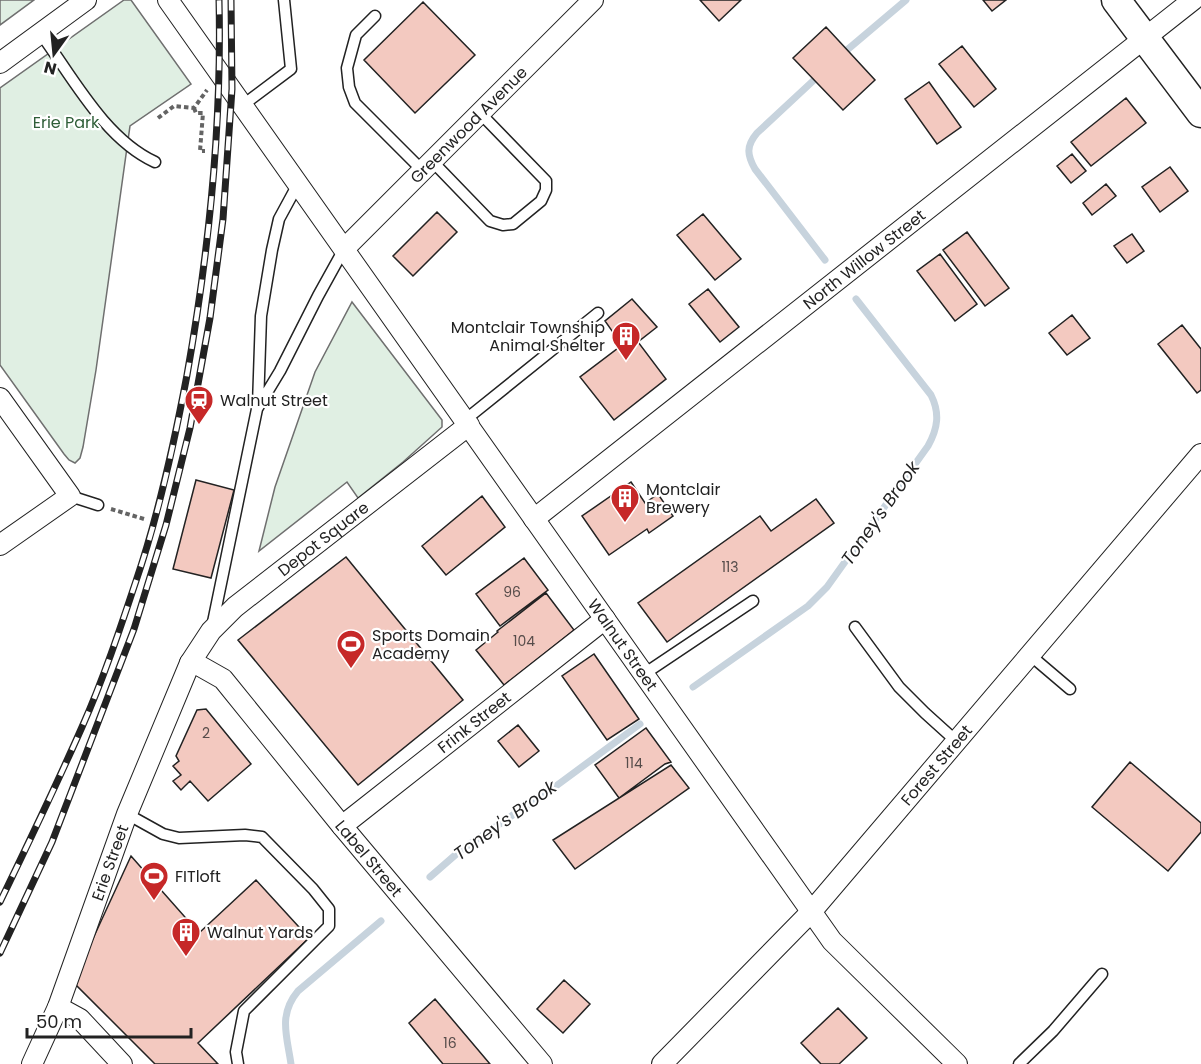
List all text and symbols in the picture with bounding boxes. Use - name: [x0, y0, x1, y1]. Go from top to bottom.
- north arrow: [24, 24, 84, 84]
- text: N: [41, 55, 59, 81]
- street label: Greenwood Avenue: [405, 61, 532, 188]
- park label: Erie Park: [33, 111, 100, 134]
- street label: North Willow Street: [798, 204, 930, 315]
- place label: Montclair Township Animal Shelter: [451, 316, 605, 357]
- building icon: Montclair Township Animal Shelter: [610, 320, 642, 362]
- station icon: Walnut Street: [183, 384, 215, 426]
- place label: Walnut Street: [220, 389, 328, 412]
- water label: Toney's Brook: [835, 455, 926, 570]
- place label: Montclair Brewery: [646, 478, 720, 519]
- building icon: Montclair Brewery: [609, 482, 641, 524]
- street label: Depot Square: [273, 496, 373, 581]
- house number: 113: [721, 557, 739, 577]
- house number: 96: [503, 582, 521, 602]
- street label: Walnut Street: [582, 594, 664, 695]
- place label: Sports Domain Academy: [372, 624, 490, 665]
- sports icon: Sports Domain Academy: [335, 628, 367, 670]
- house number: 104: [513, 631, 535, 651]
- street label: Frink Street: [432, 686, 516, 758]
- street label: Forest Street: [895, 719, 977, 810]
- house number: 2: [202, 723, 210, 743]
- house number: 114: [625, 753, 643, 773]
- water label: Toney's Brook: [448, 774, 562, 866]
- street label: Label Street: [330, 815, 408, 902]
- street label: Erie Street: [85, 821, 134, 904]
- sports icon: FITloft: [138, 860, 170, 902]
- place label: FITloft: [175, 865, 221, 888]
- building icon: Walnut Yards: [170, 916, 202, 958]
- place label: Walnut Yards: [207, 921, 313, 944]
- scale bar: [27, 1001, 190, 1039]
- text: 50 m: [36, 1009, 82, 1034]
- house number: 16: [443, 1033, 457, 1053]

